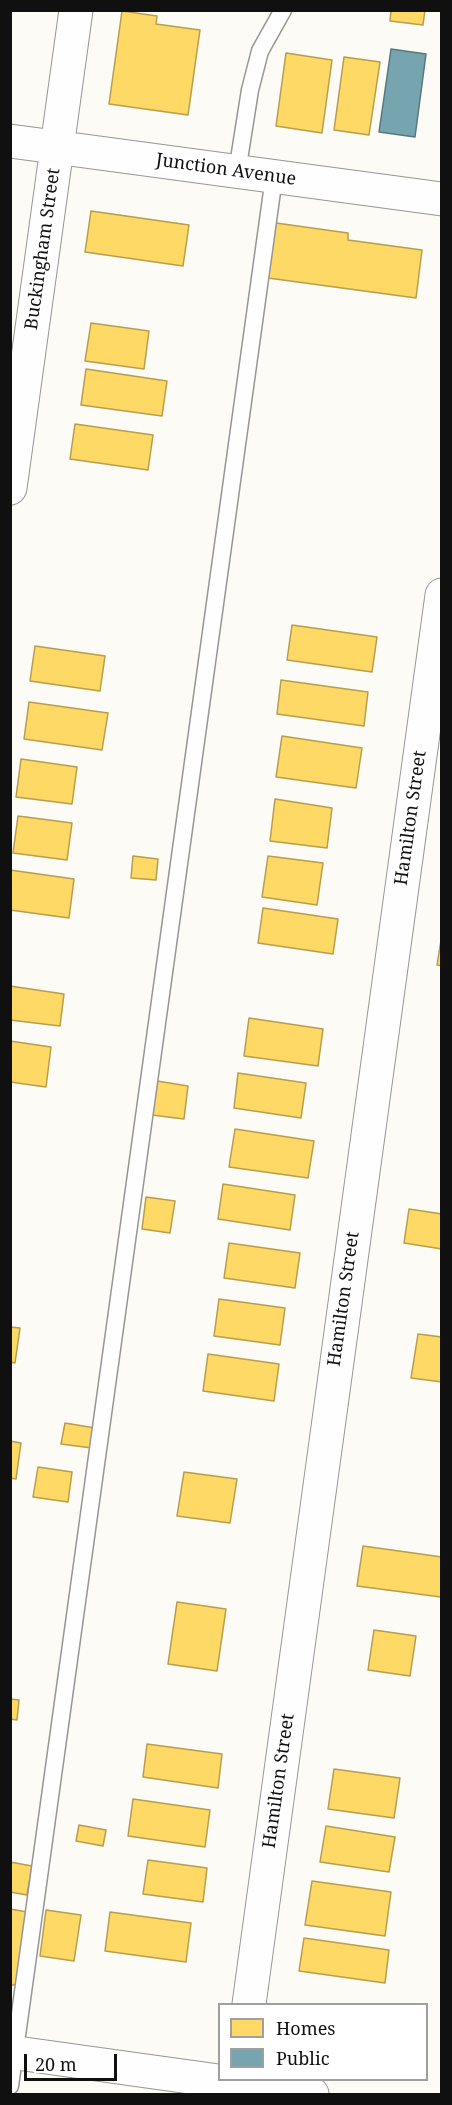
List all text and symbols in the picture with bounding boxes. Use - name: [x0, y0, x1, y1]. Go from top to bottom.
- street label: Junction Avenue: [154, 149, 298, 191]
- street label: Buckingham Street: [21, 167, 65, 331]
- street label: Hamilton Street: [391, 749, 431, 887]
- street label: Hamilton Street: [324, 1230, 364, 1368]
- street label: Hamilton Street: [259, 1712, 299, 1850]
- legend: [218, 2003, 428, 2081]
- text: Homes: [276, 2016, 335, 2040]
- scale bar: [27, 2042, 120, 2080]
- text: Public: [276, 2046, 330, 2070]
- text: 20 m: [35, 2052, 77, 2076]

